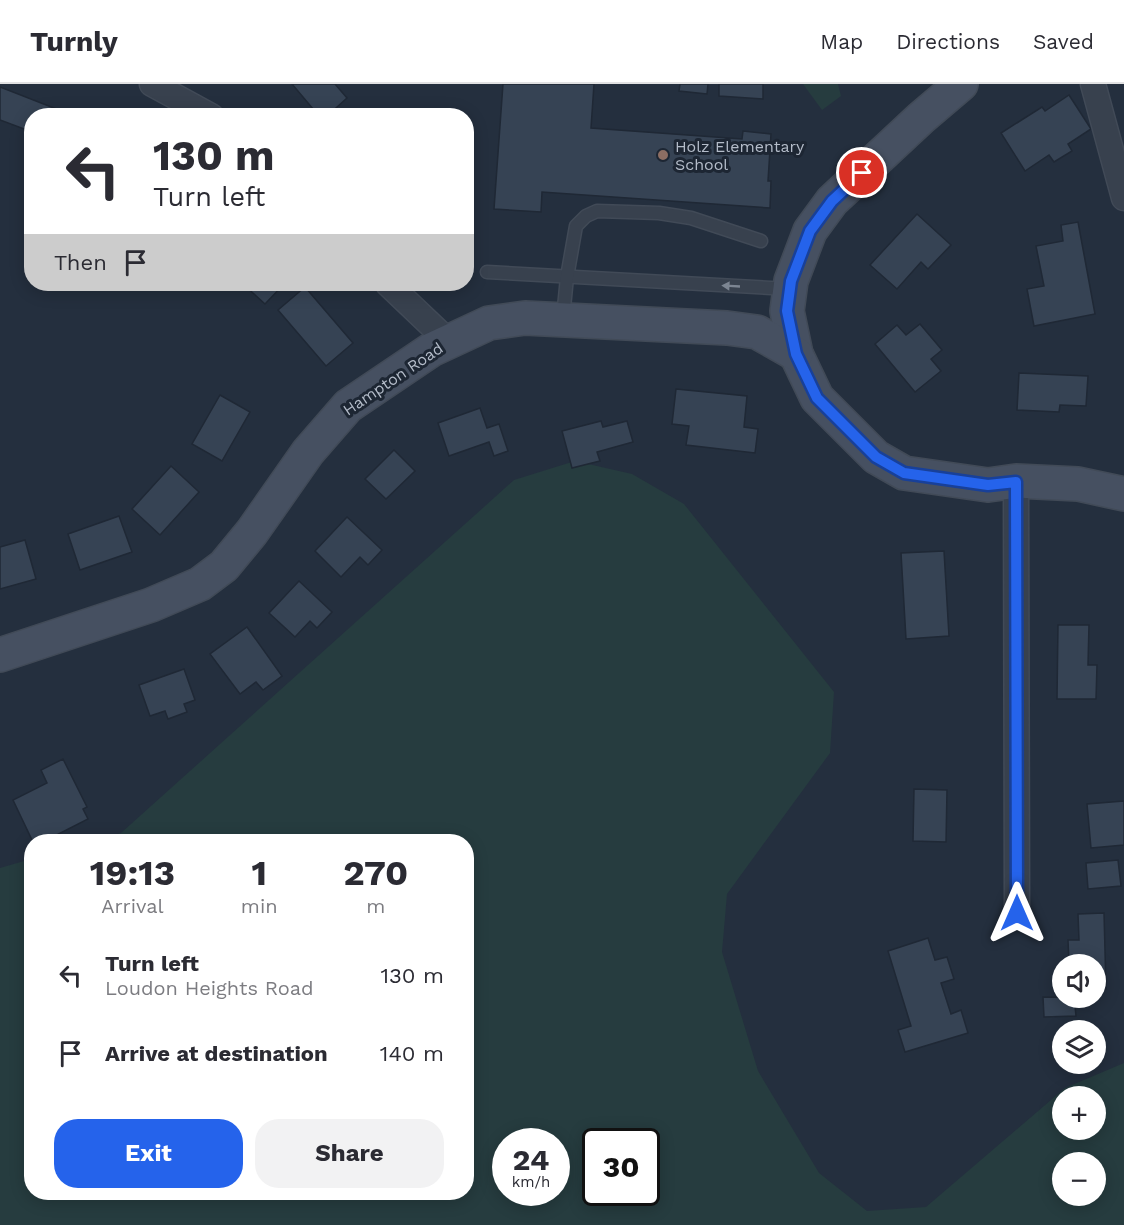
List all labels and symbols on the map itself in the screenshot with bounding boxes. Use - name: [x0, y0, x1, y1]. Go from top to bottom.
- place label: Holz Elementary School: [675, 137, 805, 174]
- pin: [836, 147, 887, 198]
- marker: Holz Elementary School: [656, 148, 670, 162]
- one-way arrow: [722, 281, 741, 291]
- street label: Hampton Road: [339, 339, 447, 419]
- position arrow: [985, 881, 1049, 945]
- speed limit sign: 30: [582, 1128, 660, 1206]

